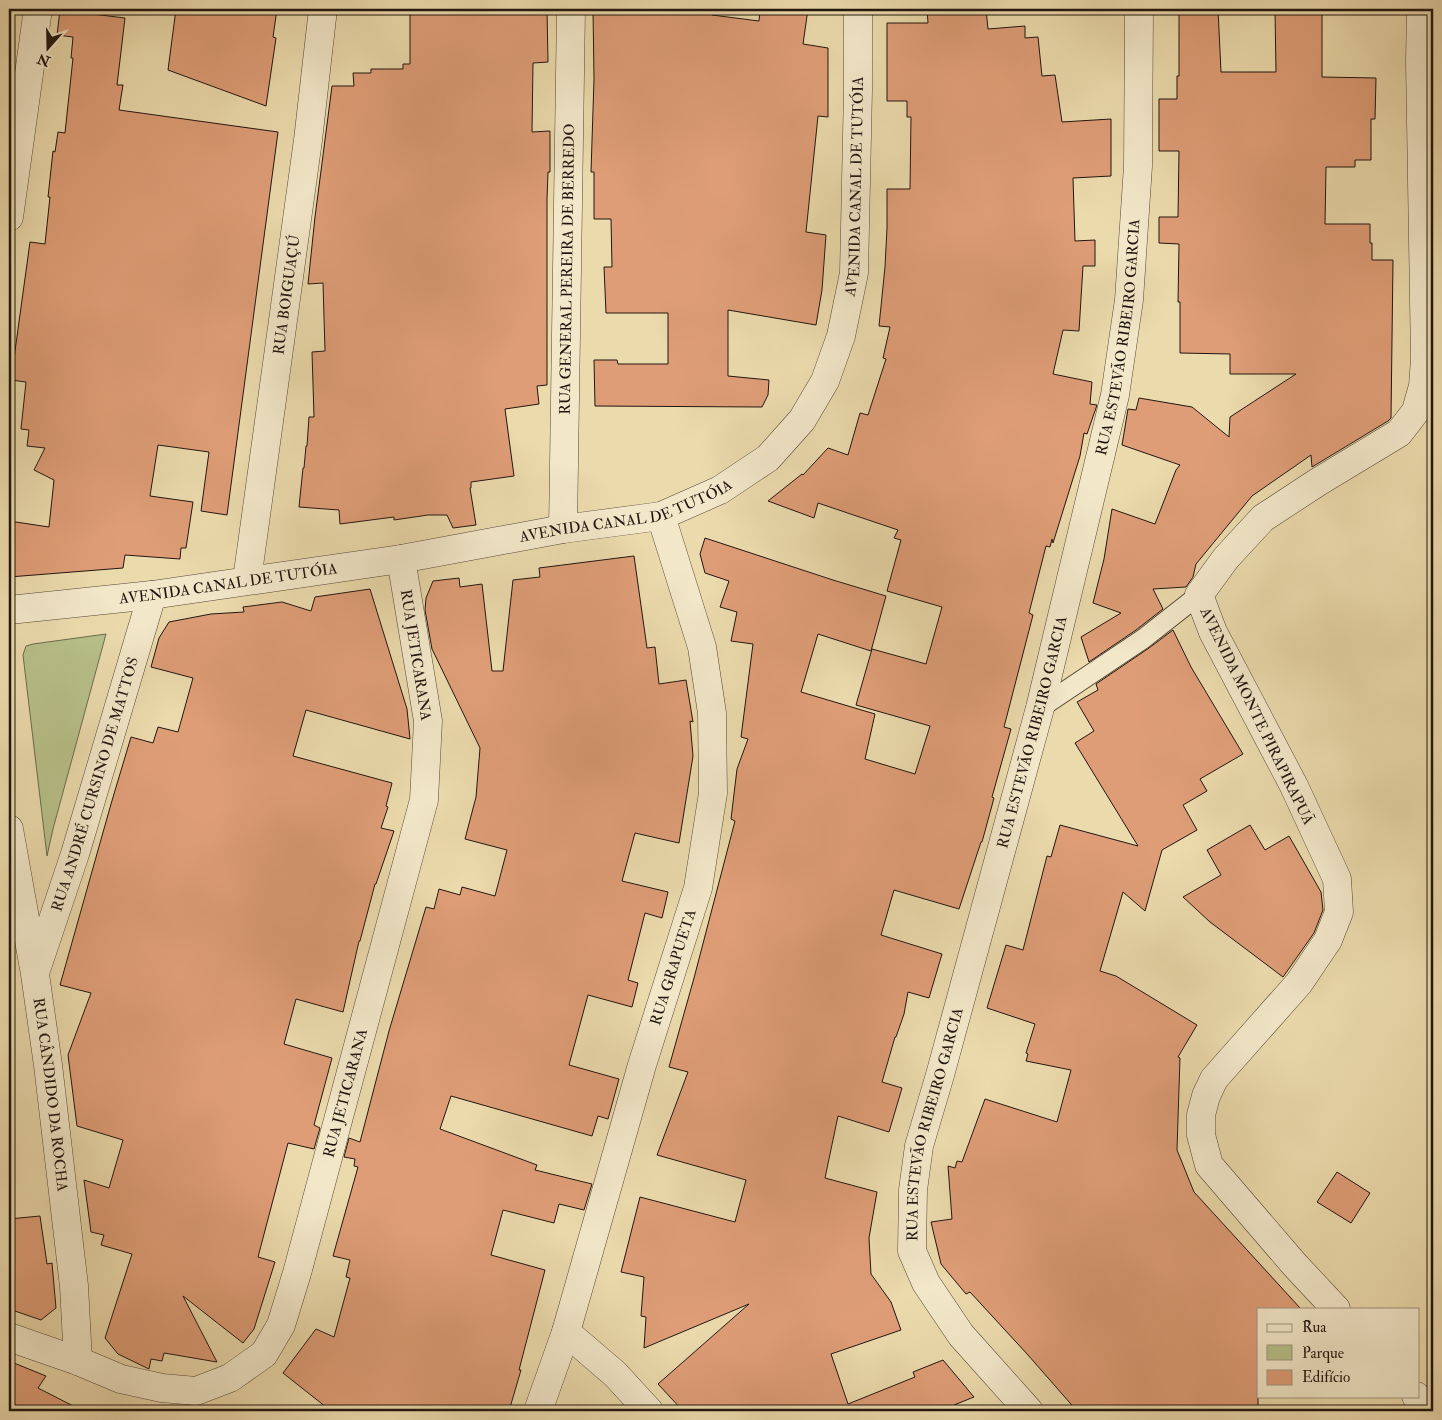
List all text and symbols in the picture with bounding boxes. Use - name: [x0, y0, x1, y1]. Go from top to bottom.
- north arrow: [22, 22, 72, 72]
- text: N: [34, 49, 53, 70]
- street label: AVENIDA CANAL DE TUTÓIA: [840, 76, 868, 299]
- street label: RUA GENERAL PEREIRA DE BERREDO: [556, 123, 579, 415]
- street label: RUA ESTEVÃO RIBEIRO GARCIA: [1092, 218, 1144, 458]
- street label: RUA BOIGUAÇÚ: [269, 233, 305, 356]
- street label: AVENIDA CANAL DE TUTÓIA: [517, 475, 736, 547]
- street label: AVENIDA CANAL DE TUTÓIA: [117, 559, 339, 608]
- street label: RUA JETICARANA: [395, 588, 435, 723]
- street label: AVENIDA MONTE PIRAPIRAPUÃ: [1195, 603, 1319, 829]
- street label: RUA ESTEVÃO RIBEIRO GARCIA: [993, 614, 1072, 851]
- street label: RUA ANDRÉ CURSINO DE MATTOS: [47, 655, 143, 914]
- street label: RUA GRAPUETA: [646, 907, 701, 1028]
- street label: RUA CÂNDIDO DA ROCHA: [29, 997, 72, 1193]
- street label: RUA ESTEVÃO RIBEIRO GARCIA: [903, 1005, 968, 1241]
- street label: RUA JETICARANA: [319, 1026, 372, 1160]
- legend: [1257, 1308, 1420, 1398]
- text: Rua: [1302, 1318, 1327, 1337]
- text: Parque: [1302, 1344, 1344, 1363]
- text: Edifício: [1302, 1368, 1350, 1387]

